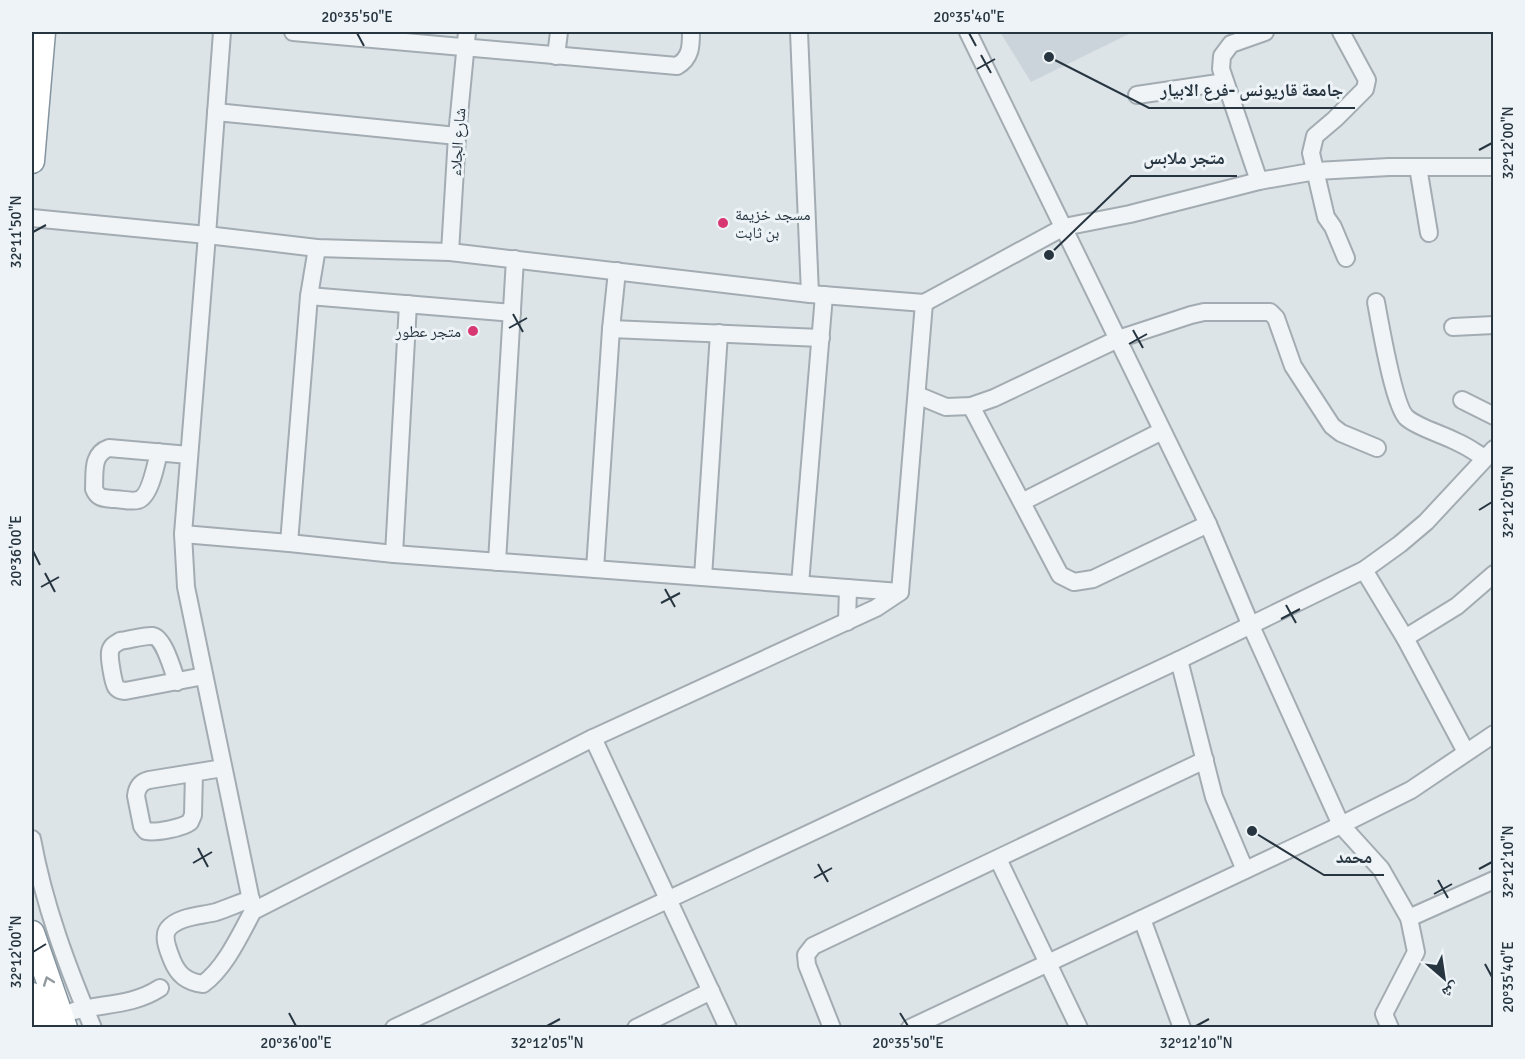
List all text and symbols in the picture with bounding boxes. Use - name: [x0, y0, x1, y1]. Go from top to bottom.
- text: 20°35'50"E: [321, 8, 393, 26]
- text: 20°35'40"E: [933, 8, 1005, 26]
- callout: جامعة قاريونس -فرع الابيار: [1149, 72, 1355, 108]
- text: جامعة قاريونس -فرع الابيار: [1160, 79, 1344, 101]
- text: 32°12'00"N: [1499, 106, 1517, 180]
- street label: شارع الجلاء: [446, 107, 470, 177]
- callout: متجر ملابس: [1131, 140, 1237, 176]
- text: متجر ملابس: [1143, 147, 1225, 169]
- text: 32°11'50"N: [7, 195, 25, 269]
- place label: مسجد خزيمة بن ثابت: [735, 205, 811, 243]
- marker: مسجد خزيمة بن ثابت: [716, 216, 730, 230]
- place label: متجر عطور: [394, 322, 461, 342]
- marker: متجر عطور: [466, 324, 480, 338]
- text: 32°12'05"N: [1499, 465, 1517, 539]
- text: 20°36'00"E: [7, 515, 25, 587]
- text: 32°12'10"N: [1499, 825, 1517, 899]
- callout: محمد: [1324, 839, 1384, 875]
- text: محمد: [1336, 846, 1372, 868]
- text: 32°12'00"N: [7, 915, 25, 989]
- text: 20°35'40"E: [1499, 941, 1517, 1013]
- north arrow: [1414, 948, 1474, 1008]
- one-way arrow: [42, 976, 55, 987]
- text: ش: [1438, 977, 1463, 1003]
- text: 20°36'00"E: [260, 1034, 332, 1052]
- text: 32°12'05"N: [510, 1034, 584, 1052]
- text: 20°35'50"E: [872, 1034, 944, 1052]
- text: 32°12'10"N: [1159, 1034, 1233, 1052]

